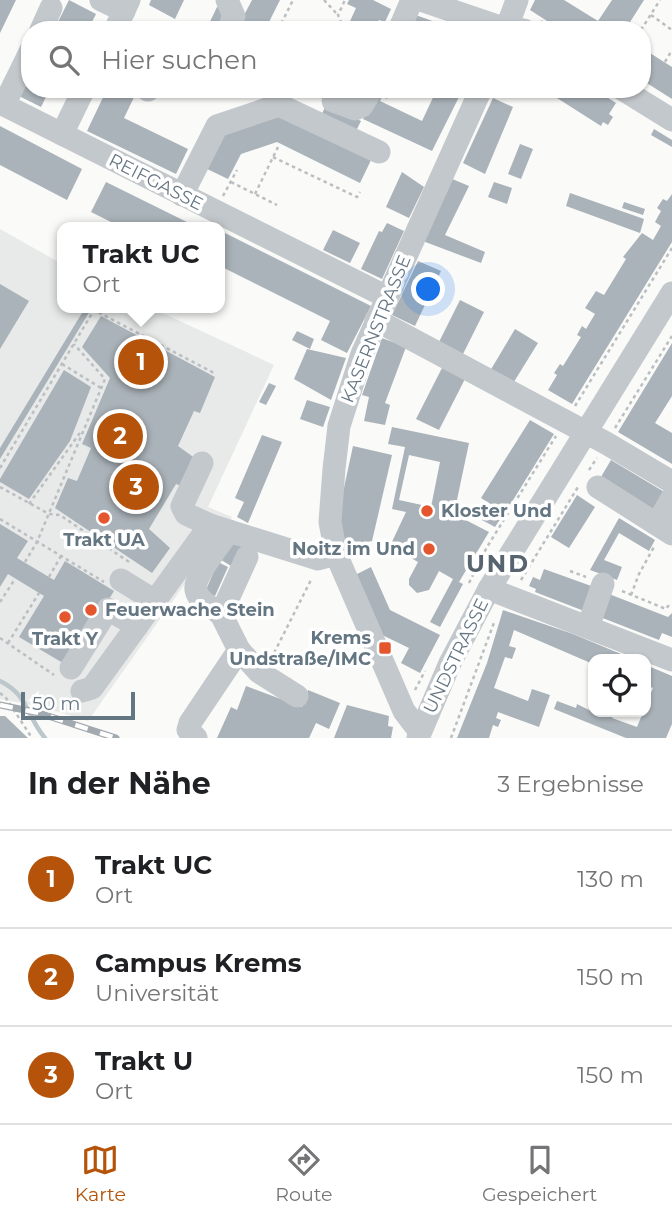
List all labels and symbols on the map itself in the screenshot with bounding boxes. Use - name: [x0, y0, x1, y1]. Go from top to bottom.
- street label: REIFGASSE: [105, 149, 207, 215]
- street label: KASERNSTRASSE: [336, 252, 416, 406]
- your location: [411, 272, 445, 306]
- pin: 1: [118, 336, 164, 388]
- pin: 2: [97, 410, 143, 462]
- pin: 3: [113, 461, 159, 513]
- place label: Kloster Und: [441, 500, 552, 522]
- marker: Kloster Und: [419, 503, 435, 519]
- marker: Trakt UA: [96, 510, 112, 526]
- place label: Trakt UA: [63, 529, 145, 551]
- place label: Noitz im Und: [292, 538, 415, 560]
- marker: Noitz im Und: [421, 541, 437, 557]
- district label: UND: [466, 549, 530, 578]
- street label: UNDSTRASSE: [419, 595, 493, 717]
- place label: Feuerwache Stein: [105, 599, 275, 621]
- marker: Feuerwache Stein: [83, 602, 99, 618]
- marker: Trakt Y: [57, 609, 73, 625]
- place label: Krems Undstraße/IMC: [229, 627, 371, 670]
- place label: Trakt Y: [32, 628, 99, 650]
- marker: Krems Undstraße/IMC: [377, 640, 393, 656]
- scale bar: [21, 689, 135, 721]

